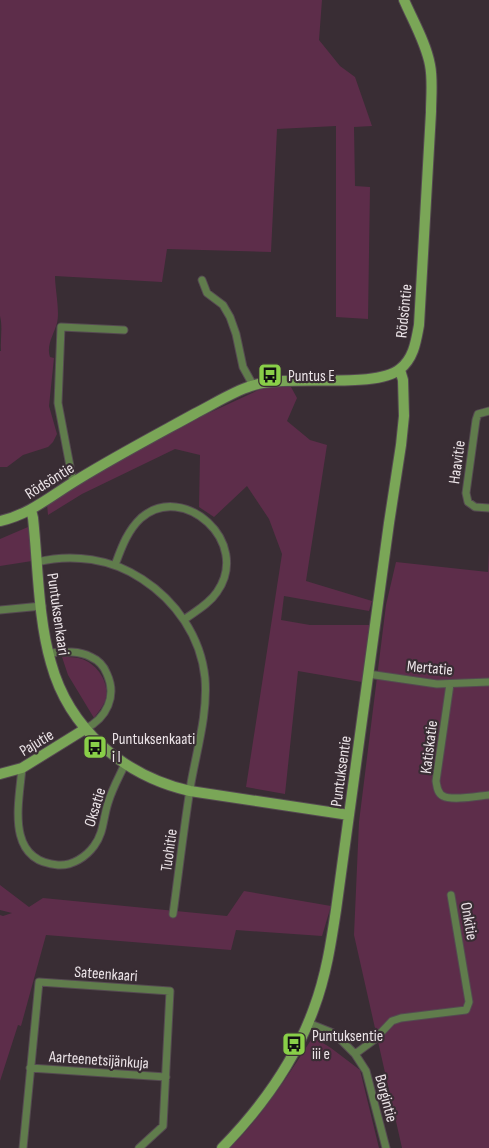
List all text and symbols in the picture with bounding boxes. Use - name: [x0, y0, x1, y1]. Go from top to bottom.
- street label: Rödsöntie: [392, 283, 417, 339]
- bus stop icon: Puntus E: [257, 362, 283, 388]
- place label: Puntus E: [288, 367, 335, 386]
- street label: Haavitie: [445, 439, 470, 485]
- street label: Rödsöntie: [22, 459, 78, 504]
- street label: Puntuksenkaari: [42, 572, 73, 657]
- street label: Mertatie: [406, 657, 454, 680]
- street label: Katiskatie: [417, 719, 442, 775]
- street label: Pajutie: [16, 726, 57, 761]
- place label: Puntuksenkaati i I: [112, 730, 195, 767]
- bus stop icon: Puntuksenkaati i I: [82, 734, 108, 760]
- street label: Puntuksentie: [327, 735, 356, 808]
- street label: Oksatie: [81, 786, 110, 829]
- street label: Tuohitie: [157, 828, 182, 873]
- street label: Onkitie: [456, 901, 481, 942]
- street label: Sateenkaari: [74, 963, 138, 986]
- place label: Puntuksentie iii e: [312, 1027, 383, 1064]
- bus stop icon: Puntuksentie iii e: [281, 1031, 307, 1057]
- street label: Aarteenetsijänkuja: [47, 1047, 149, 1073]
- street label: Borgintie: [370, 1072, 401, 1124]

